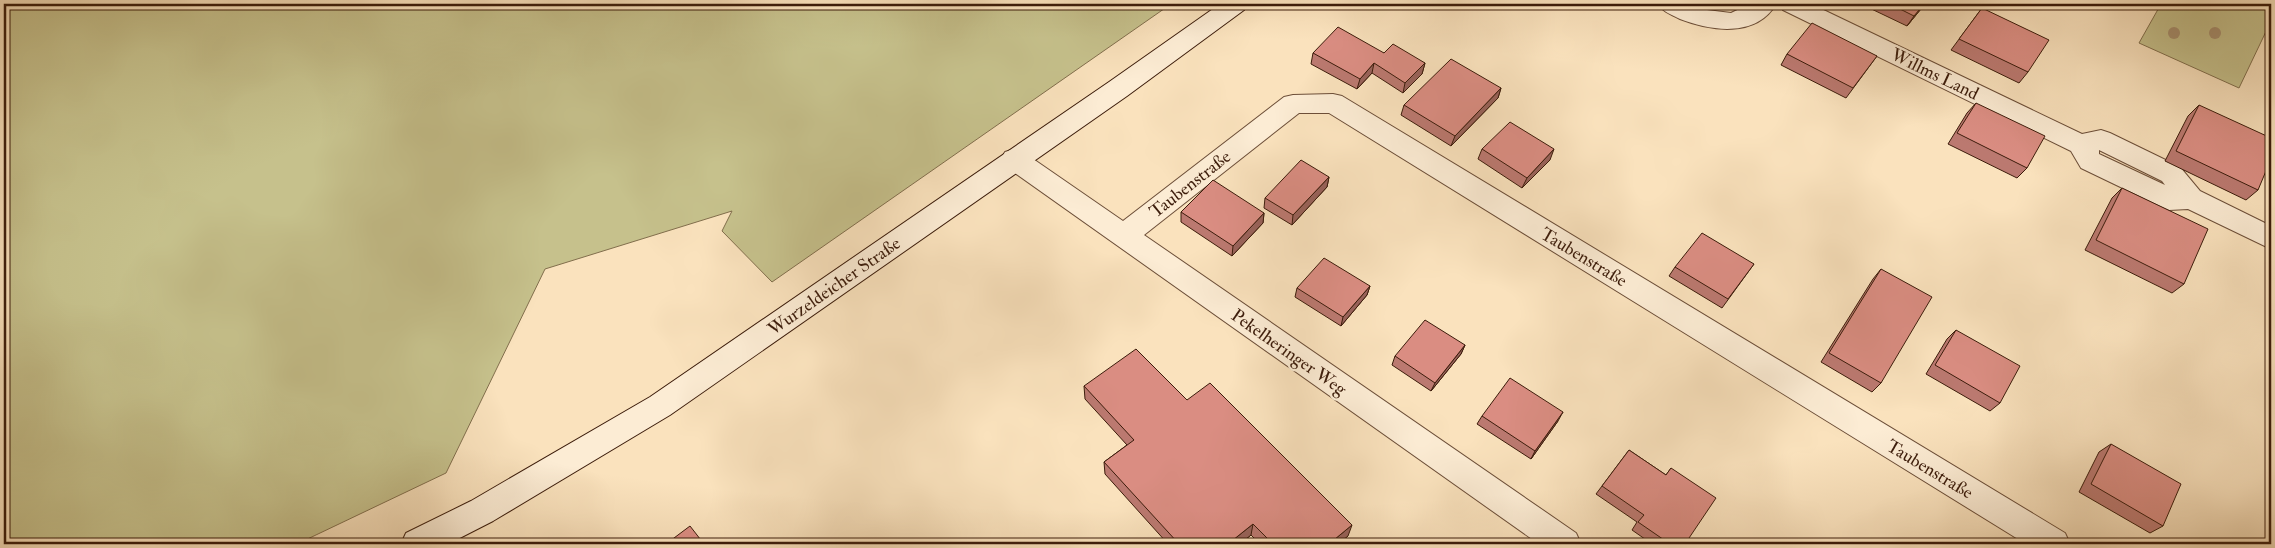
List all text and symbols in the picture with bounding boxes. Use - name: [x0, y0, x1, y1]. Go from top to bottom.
- street label: Willms Land: [1886, 43, 1983, 106]
- street label: Taubenstraße: [1145, 145, 1236, 223]
- street label: Taubenstraße: [1536, 223, 1632, 293]
- street label: Wurzeldeicher Straße: [763, 232, 905, 341]
- street label: Pekelheringer Weg: [1227, 304, 1352, 401]
- street label: Taubenstraße: [1882, 435, 1978, 505]

